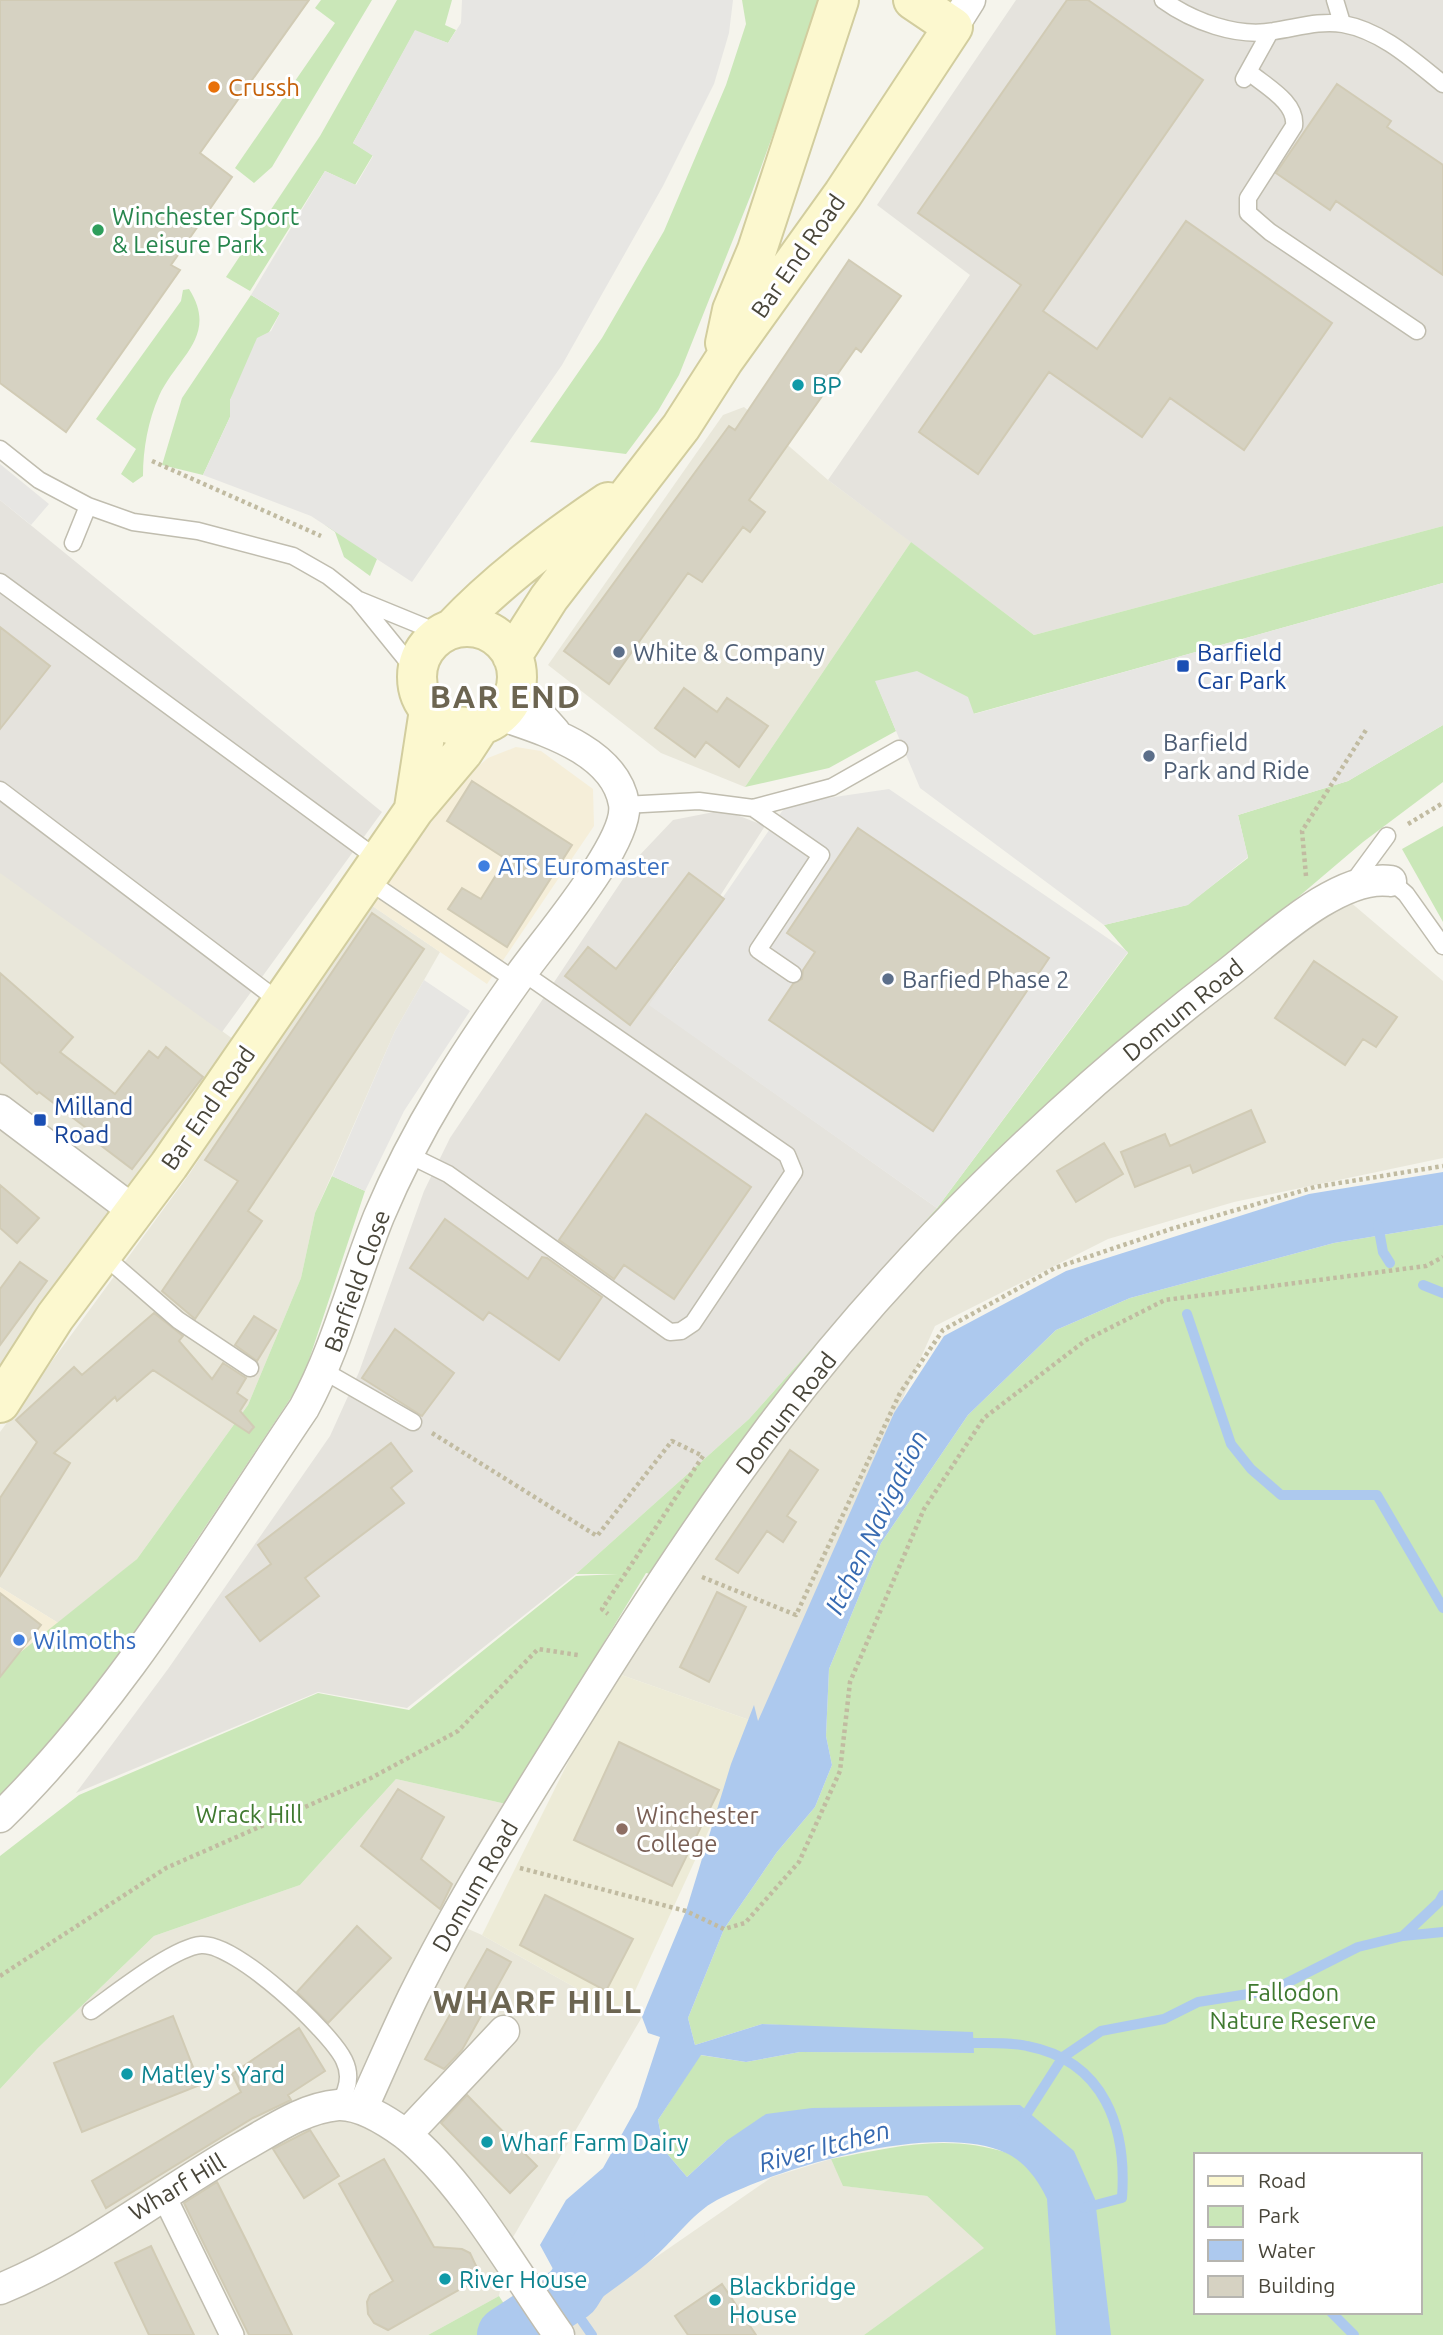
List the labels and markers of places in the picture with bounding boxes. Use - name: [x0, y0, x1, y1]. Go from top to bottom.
- place label: Crussh: [228, 74, 300, 101]
- marker: Crussh: [206, 79, 222, 95]
- place label: Winchester Sport & Leisure Park: [112, 203, 300, 258]
- marker: Winchester Sport & Leisure Park: [90, 222, 106, 238]
- place label: BP: [812, 372, 842, 399]
- marker: BP: [790, 377, 806, 393]
- place label: White & Company: [633, 639, 825, 666]
- place label: Barfield Car Park: [1197, 639, 1286, 694]
- marker: White & Company: [611, 644, 627, 660]
- marker: Barfield Car Park: [1175, 658, 1191, 674]
- place label: Barfield Park and Ride: [1163, 729, 1310, 784]
- marker: Barfield Park and Ride: [1141, 748, 1157, 764]
- place label: ATS Euromaster: [498, 853, 669, 880]
- marker: ATS Euromaster: [476, 858, 492, 874]
- place label: Barfied Phase 2: [902, 966, 1070, 993]
- marker: Barfied Phase 2: [880, 971, 896, 987]
- place label: Milland Road: [54, 1093, 133, 1148]
- marker: Milland Road: [32, 1112, 48, 1128]
- place label: Wilmoths: [33, 1627, 136, 1654]
- marker: Wilmoths: [11, 1632, 27, 1648]
- place label: Winchester College: [636, 1802, 758, 1857]
- marker: Winchester College: [614, 1821, 630, 1837]
- place label: Matley's Yard: [141, 2061, 285, 2088]
- marker: Matley's Yard: [119, 2066, 135, 2082]
- place label: Wharf Farm Dairy: [501, 2129, 689, 2156]
- marker: Wharf Farm Dairy: [479, 2134, 495, 2150]
- place label: River House: [459, 2266, 587, 2293]
- marker: River House: [437, 2271, 453, 2287]
- place label: Blackbridge House: [729, 2273, 856, 2328]
- marker: Blackbridge House: [707, 2292, 723, 2308]

